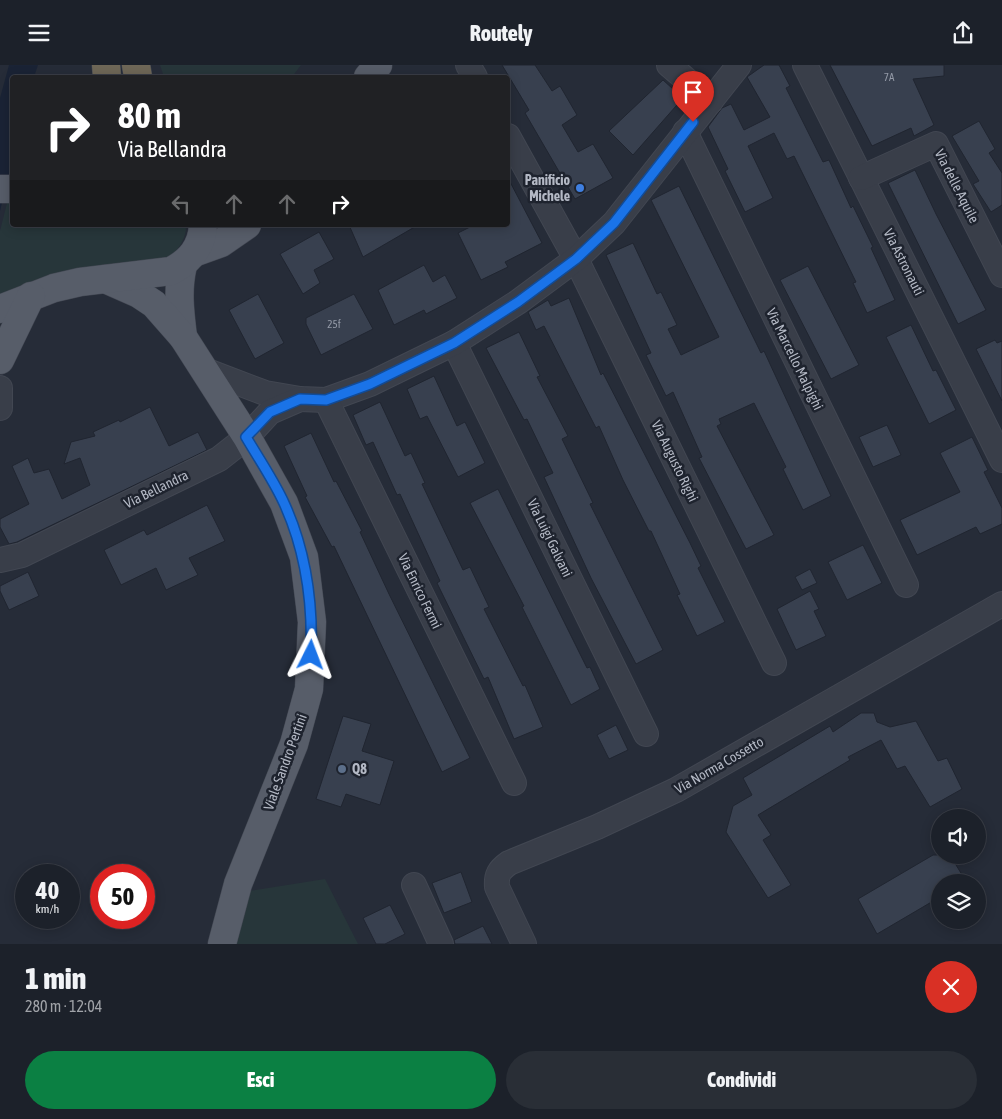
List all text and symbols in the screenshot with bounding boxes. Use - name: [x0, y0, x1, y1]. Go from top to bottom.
- icon: menu: [25, 19, 53, 47]
- icon: share: [949, 19, 977, 47]
- text: Routely: [470, 20, 532, 46]
- pin: [672, 71, 714, 122]
- house number: 7A: [884, 71, 895, 83]
- icon: arrive: [679, 78, 707, 106]
- icon: right: [35, 95, 100, 160]
- text: 80 m: [118, 95, 181, 135]
- text: Via Bellandra: [118, 136, 227, 162]
- street label: Via delle Aquile: [932, 147, 982, 225]
- place label: Panificio Michele: [525, 172, 570, 204]
- marker: Panificio Michele: [574, 182, 586, 194]
- icon: left: [167, 190, 195, 218]
- icon: ahead: [220, 190, 248, 218]
- icon: ahead: [273, 190, 301, 218]
- icon: right: [326, 190, 354, 218]
- street label: Via Astronauti: [880, 226, 928, 298]
- street label: Via Marcello Malpighi: [763, 305, 827, 413]
- house number: 25f: [327, 318, 341, 330]
- street label: Via Augusto Righi: [648, 418, 702, 504]
- street label: Via Bellandra: [121, 467, 191, 511]
- street label: Via Luigi Galvani: [524, 496, 576, 580]
- street label: Via Enrico Fermi: [395, 551, 445, 631]
- position arrow: [284, 628, 336, 680]
- street label: Viale Sandro Pertini: [260, 712, 310, 812]
- street label: Via Norma Cossetto: [672, 733, 766, 797]
- place label: Q8: [352, 761, 367, 777]
- marker: Q8: [336, 763, 348, 775]
- map controls: [931, 809, 986, 929]
- button: sound: [931, 809, 986, 864]
- speed limit sign: 50: [90, 864, 155, 929]
- button: layers: [931, 874, 986, 929]
- text: 40: [36, 876, 59, 904]
- text: km/h: [36, 902, 59, 916]
- text: 1 min: [25, 961, 86, 995]
- button: close: [925, 961, 977, 1013]
- text: 280 m · 12:04: [25, 997, 102, 1015]
- button: Esci: [25, 1051, 496, 1109]
- button: Condividi: [506, 1051, 977, 1109]

